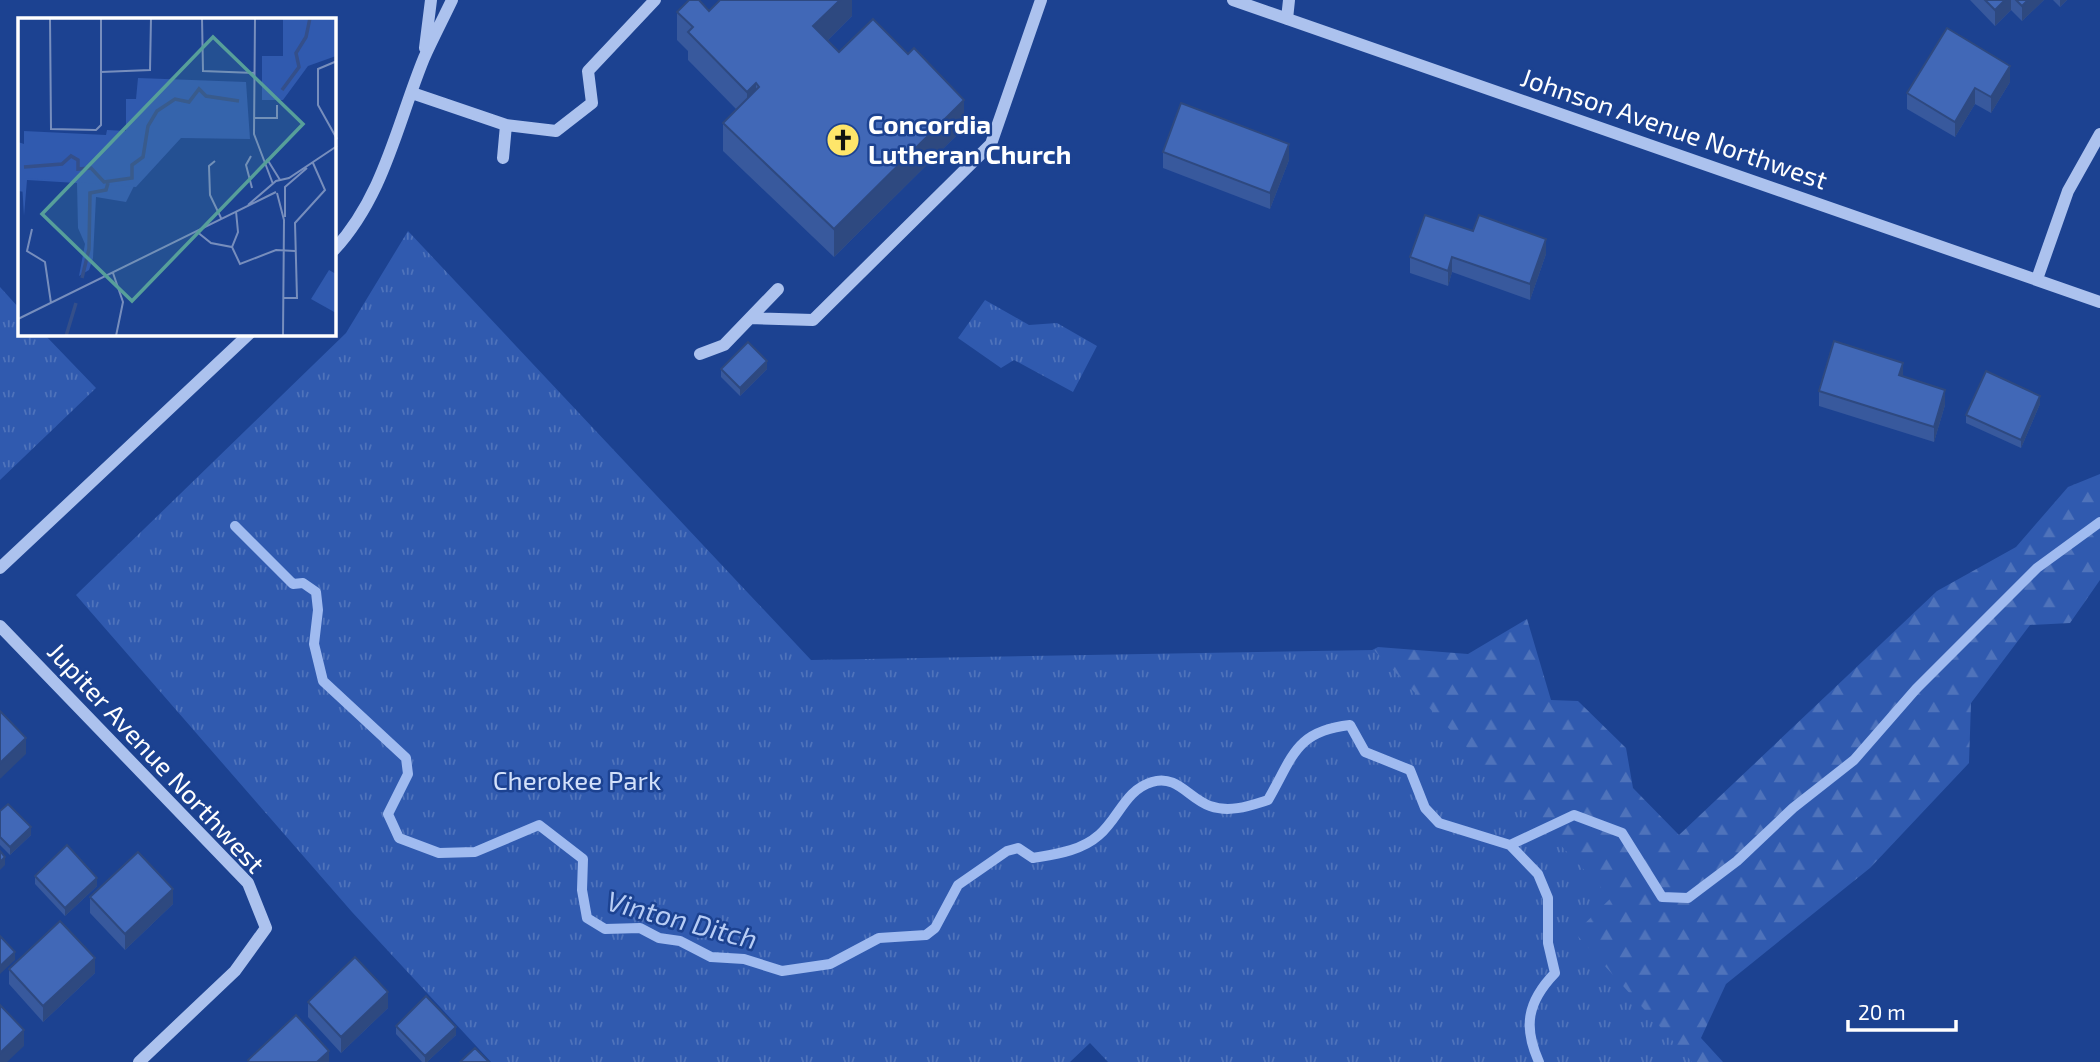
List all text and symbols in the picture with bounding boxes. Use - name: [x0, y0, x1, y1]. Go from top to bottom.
- inset map: [18, 18, 336, 336]
- street label: Johnson Avenue Northwest: [1517, 61, 1832, 195]
- place label: Concordia Lutheran Church: [868, 108, 1071, 169]
- church icon: Concordia Lutheran Church: [824, 121, 862, 159]
- street label: Jupiter Avenue Northwest: [42, 635, 272, 879]
- park label: Cherokee Park: [493, 764, 661, 795]
- water label: Vinton Ditch: [603, 883, 761, 955]
- scale bar: [1848, 988, 1956, 1032]
- text: 20 m: [1858, 999, 1906, 1024]

